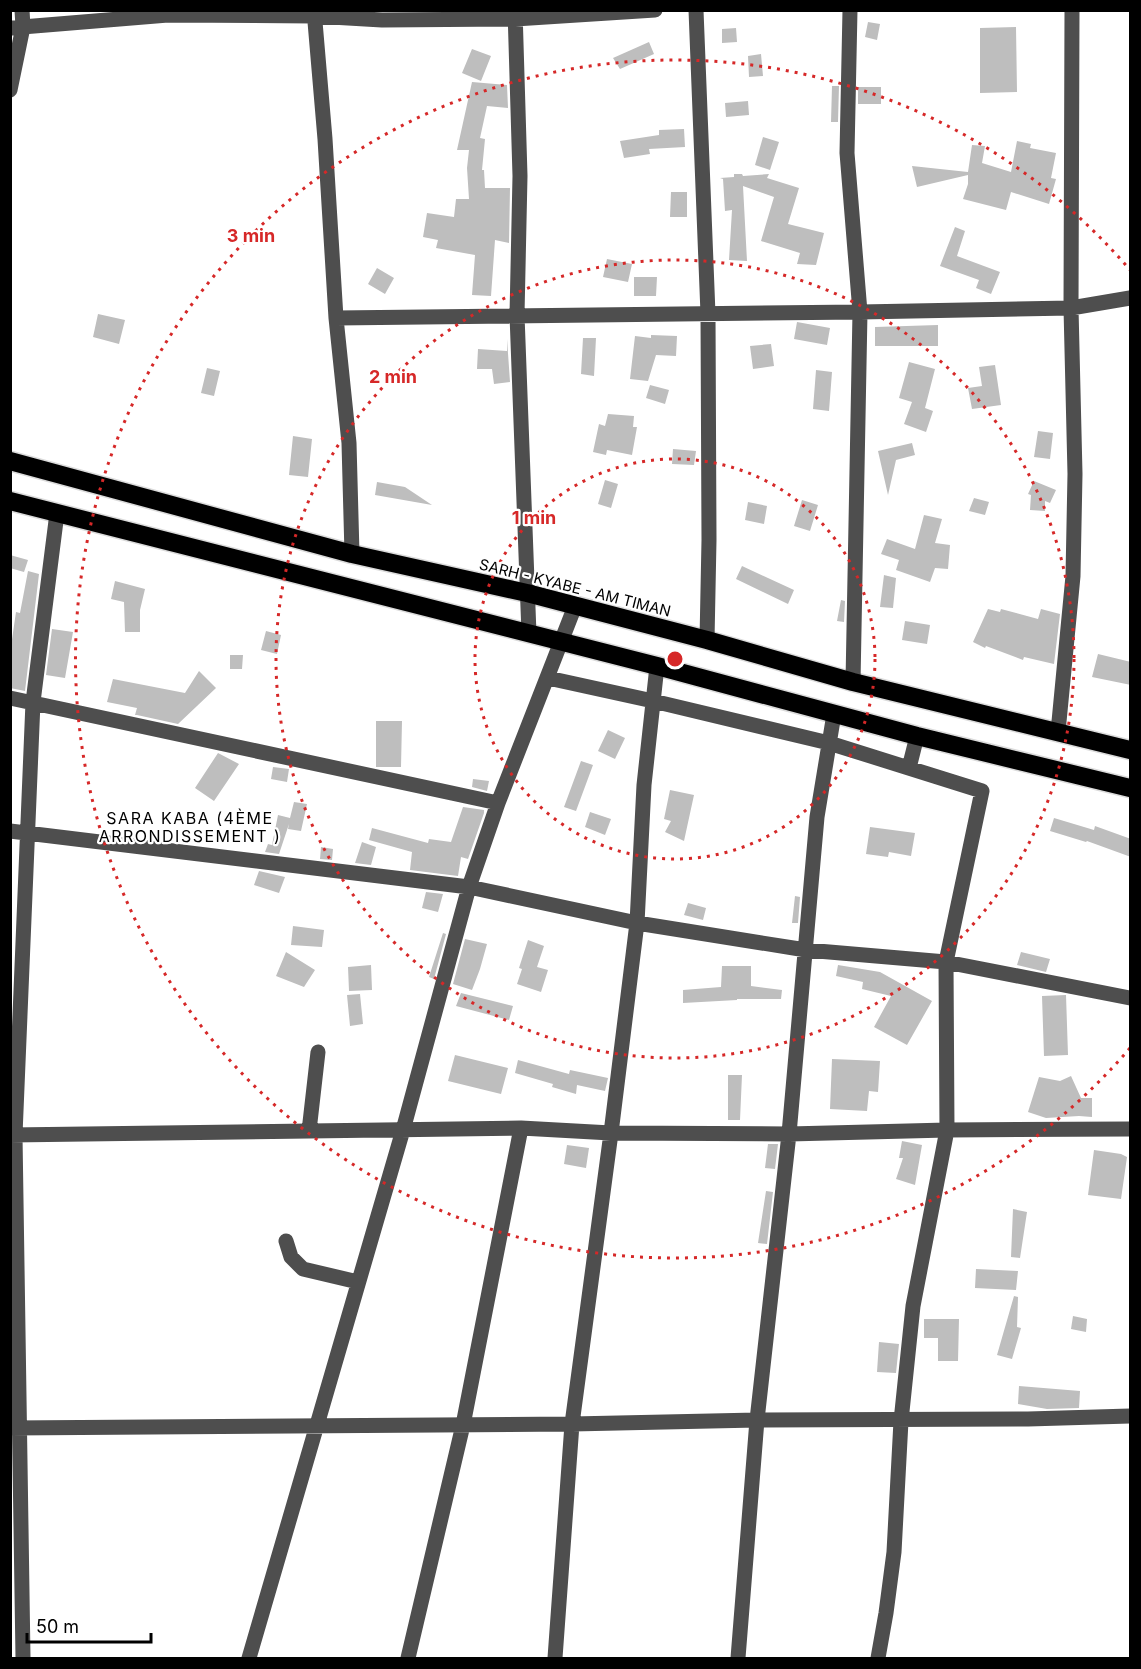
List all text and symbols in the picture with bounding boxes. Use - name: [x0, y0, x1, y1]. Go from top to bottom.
- text: 3 min: [227, 225, 275, 246]
- text: 2 min: [369, 366, 417, 387]
- text: 1 min: [512, 507, 556, 528]
- street label: SARH - KYABE - AM TIMAN: [477, 554, 673, 621]
- centre of rings: [665, 649, 685, 669]
- district label: SARA KABA (4ÈME ARRONDISSEMENT ): [99, 808, 281, 846]
- scale bar: [27, 1606, 152, 1644]
- text: 50 m: [36, 1616, 79, 1637]

